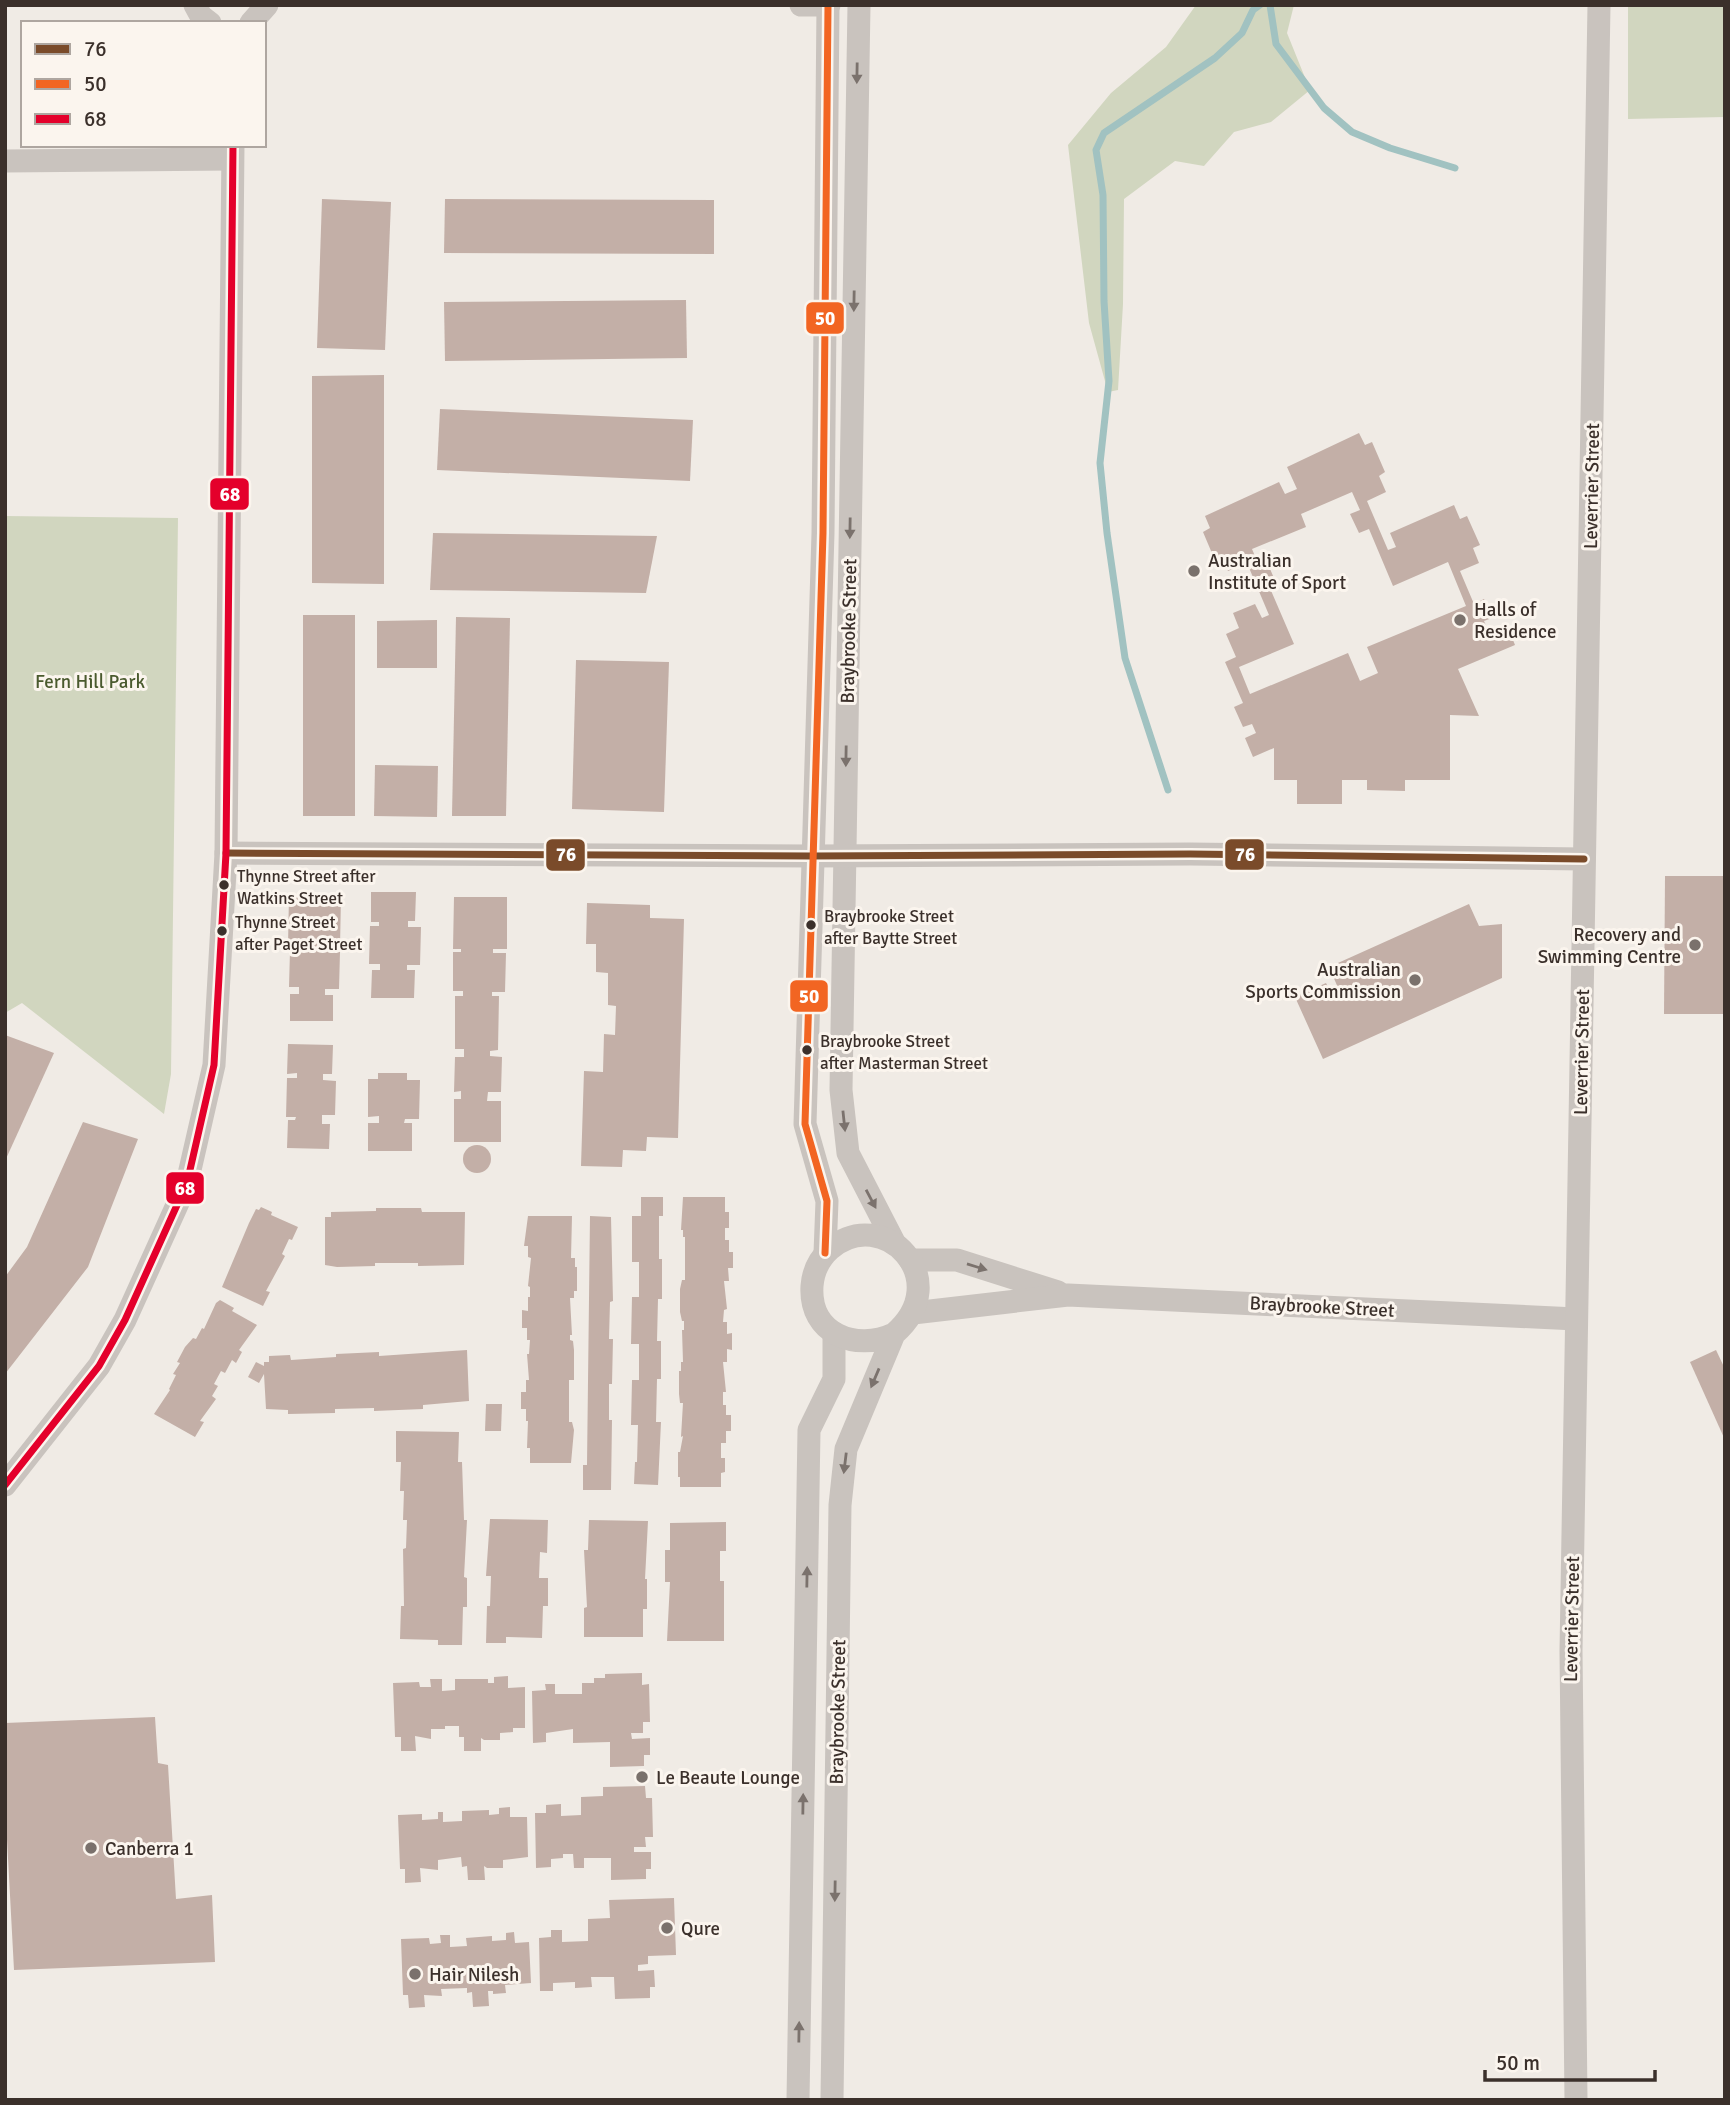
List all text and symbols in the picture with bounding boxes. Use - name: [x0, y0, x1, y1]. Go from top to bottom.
- legend: [21, 21, 266, 147]
- text: 76: [84, 36, 107, 62]
- one-way arrow: [852, 63, 863, 85]
- text: 50: [84, 71, 107, 97]
- text: 68: [84, 106, 107, 132]
- one-way arrow: [848, 290, 860, 312]
- line badge: 50: [805, 301, 845, 335]
- text: 50: [815, 307, 835, 331]
- street label: Leverrier Street: [1579, 422, 1605, 549]
- line badge: 68: [209, 477, 250, 511]
- text: 68: [220, 483, 240, 507]
- one-way arrow: [844, 518, 856, 540]
- place label: Australian Institute of Sport: [1208, 549, 1347, 595]
- street label: Braybrooke Street: [836, 558, 862, 704]
- marker: Australian Institute of Sport: [1186, 563, 1202, 579]
- place label: Halls of Residence: [1474, 598, 1556, 644]
- marker: Halls of Residence: [1452, 612, 1468, 628]
- park label: Fern Hill Park: [35, 670, 145, 694]
- one-way arrow: [841, 745, 852, 767]
- line badge: 76: [545, 838, 586, 872]
- line badge: 76: [1224, 838, 1265, 871]
- text: 76: [556, 843, 576, 867]
- text: 76: [1235, 843, 1255, 867]
- place label: Thynne Street after Watkins Street: [237, 866, 376, 909]
- marker: Thynne Street after Watkins Street: [217, 878, 231, 892]
- place label: Braybrooke Street after Baytte Street: [824, 906, 957, 949]
- place label: Thynne Street after Paget Street: [235, 912, 362, 955]
- marker: Braybrooke Street after Baytte Street: [804, 918, 818, 932]
- place label: Recovery and Swimming Centre: [1538, 923, 1681, 969]
- marker: Thynne Street after Paget Street: [215, 924, 229, 938]
- marker: Recovery and Swimming Centre: [1687, 937, 1703, 953]
- place label: Australian Sports Commission: [1245, 958, 1401, 1004]
- marker: Australian Sports Commission: [1407, 972, 1423, 988]
- line badge: 50: [789, 979, 829, 1013]
- text: 50: [799, 985, 819, 1009]
- street label: Leverrier Street: [1569, 988, 1595, 1115]
- place label: Braybrooke Street after Masterman Street: [820, 1031, 988, 1074]
- marker: Braybrooke Street after Masterman Street: [800, 1043, 814, 1057]
- one-way arrow: [839, 1111, 850, 1133]
- line badge: 68: [165, 1171, 205, 1205]
- text: 68: [175, 1177, 195, 1201]
- one-way arrow: [866, 1189, 877, 1209]
- one-way arrow: [967, 1262, 988, 1272]
- street label: Braybrooke Street: [1249, 1291, 1395, 1323]
- one-way arrow: [870, 1368, 881, 1389]
- one-way arrow: [839, 1452, 850, 1474]
- street label: Leverrier Street: [1559, 1555, 1585, 1682]
- one-way arrow: [801, 1565, 813, 1587]
- street label: Braybrooke Street: [825, 1639, 851, 1785]
- place label: Le Beaute Lounge: [656, 1766, 800, 1790]
- marker: Le Beaute Lounge: [634, 1769, 650, 1785]
- one-way arrow: [797, 1793, 809, 1815]
- place label: Canberra 1: [105, 1837, 194, 1861]
- marker: Canberra 1: [83, 1840, 99, 1856]
- one-way arrow: [829, 1881, 841, 1903]
- place label: Qure: [681, 1917, 720, 1941]
- marker: Qure: [659, 1920, 675, 1936]
- place label: Hair Nilesh: [429, 1963, 519, 1987]
- marker: Hair Nilesh: [407, 1966, 423, 1982]
- one-way arrow: [793, 2020, 805, 2042]
- scale bar: [1485, 2038, 1655, 2082]
- text: 50 m: [1496, 2050, 1540, 2076]

